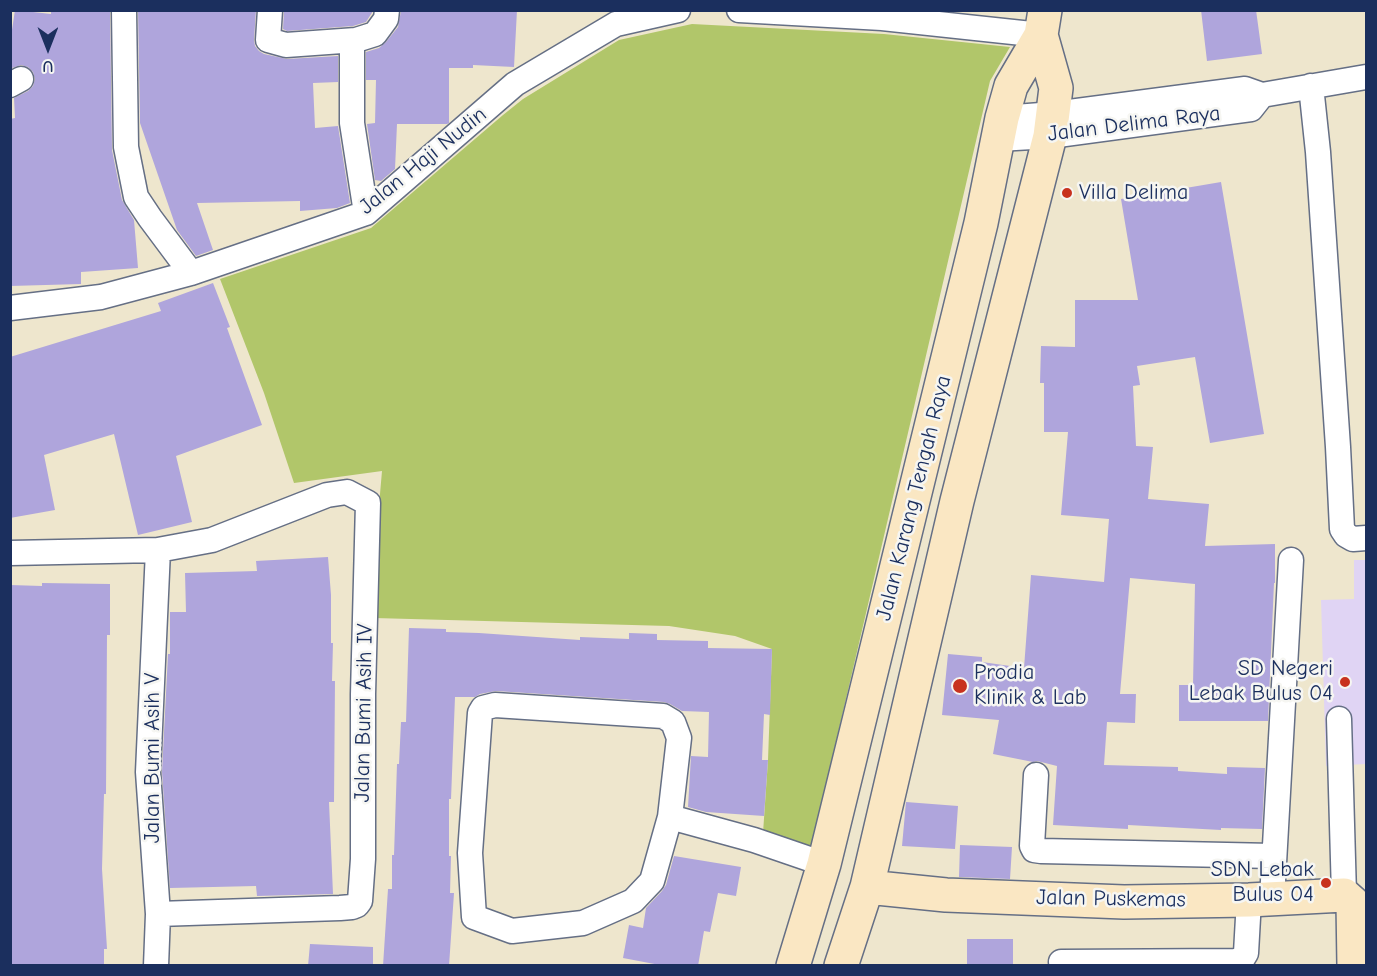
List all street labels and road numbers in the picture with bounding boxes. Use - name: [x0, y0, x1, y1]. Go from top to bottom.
- street label: Jalan Delima Raya: [1046, 100, 1222, 148]
- street label: Jalan Haji Nudin: [354, 102, 492, 220]
- street label: Jalan Karang Tengah Raya: [871, 373, 957, 623]
- street label: Jalan Bumi Asih IV: [349, 623, 379, 803]
- street label: Jalan Bumi Asih V: [140, 673, 166, 843]
- street label: Jalan Puskemas: [1036, 884, 1186, 914]

